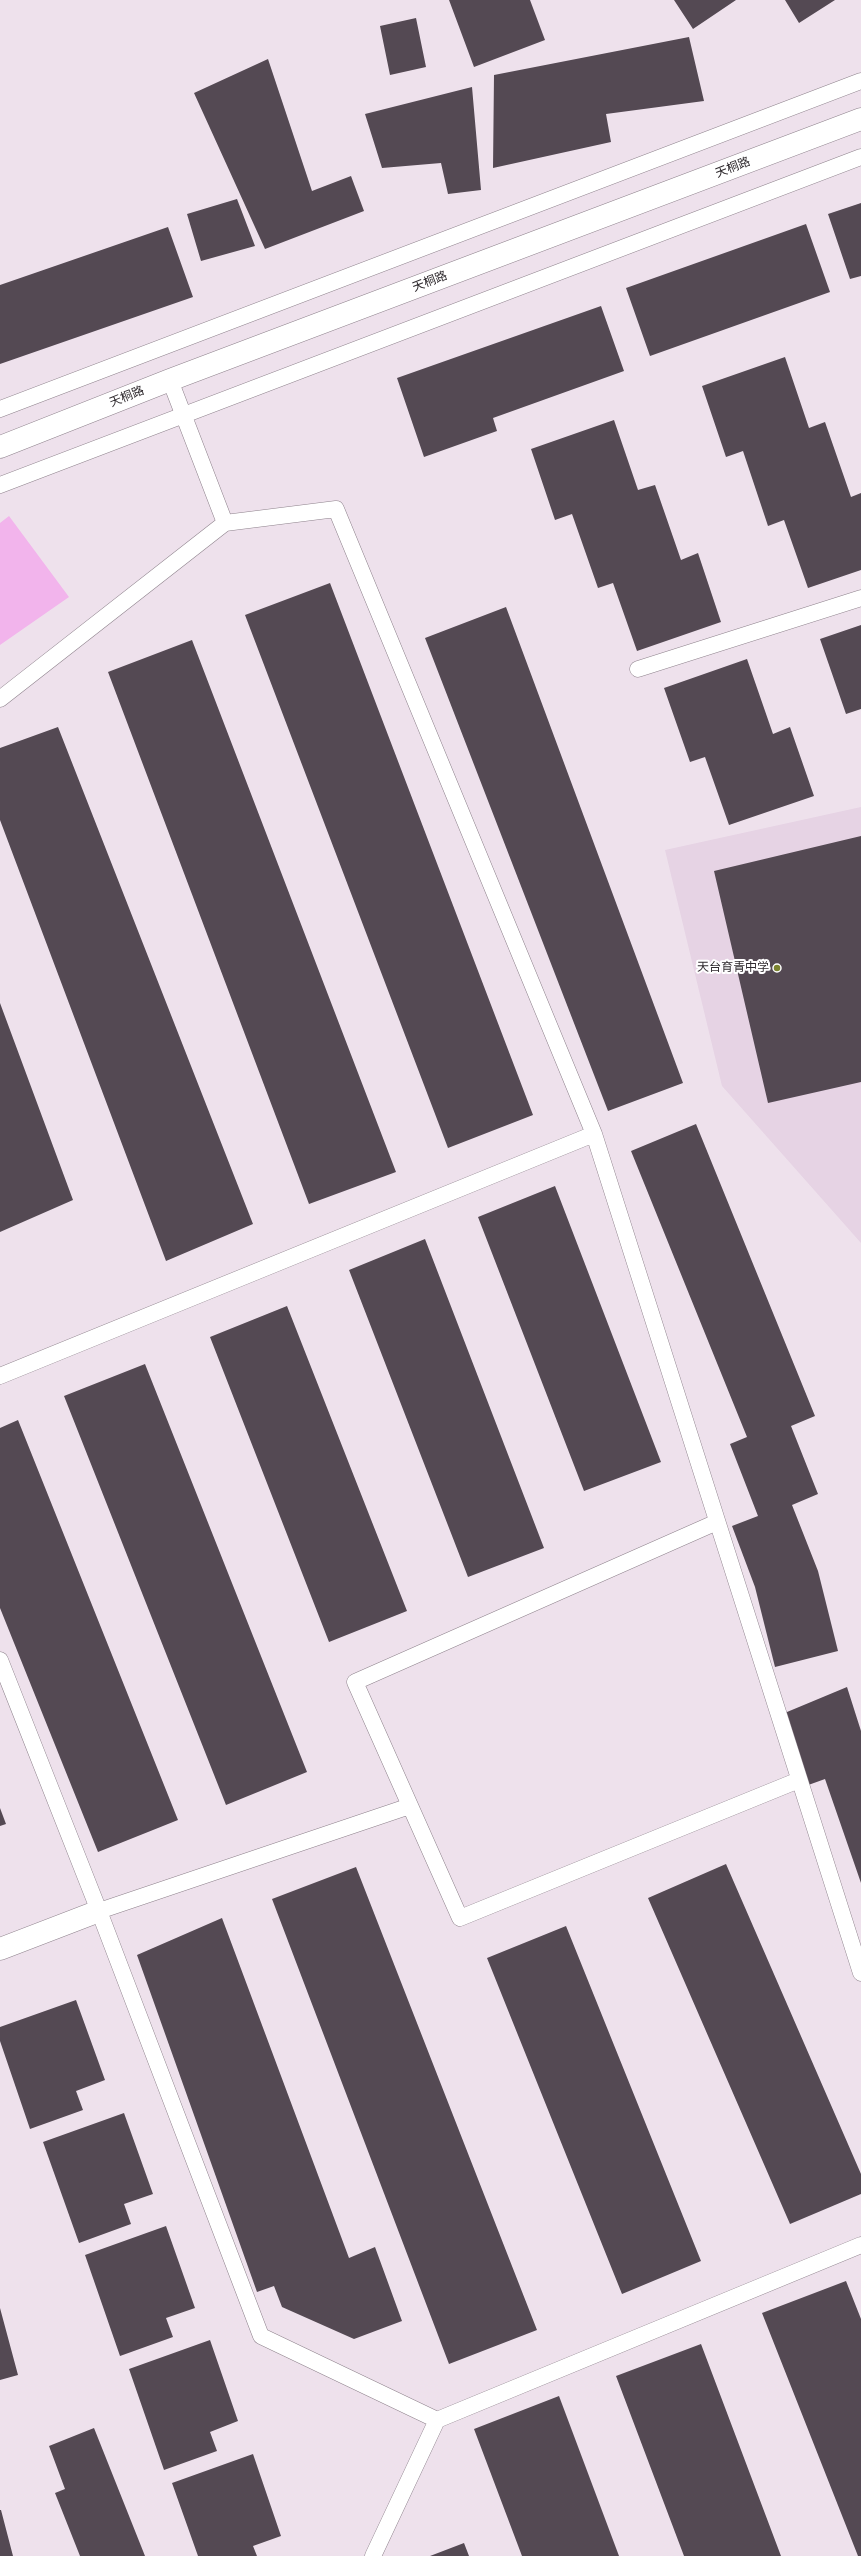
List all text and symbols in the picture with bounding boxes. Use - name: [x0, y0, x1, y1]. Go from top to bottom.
- street label: 天桐路: [714, 155, 752, 181]
- street label: 天桐路: [411, 269, 449, 295]
- street label: 天桐路: [108, 384, 146, 410]
- place label: 天台育青中学: [697, 961, 769, 975]
- marker: 天台育青中学: [772, 963, 782, 973]

